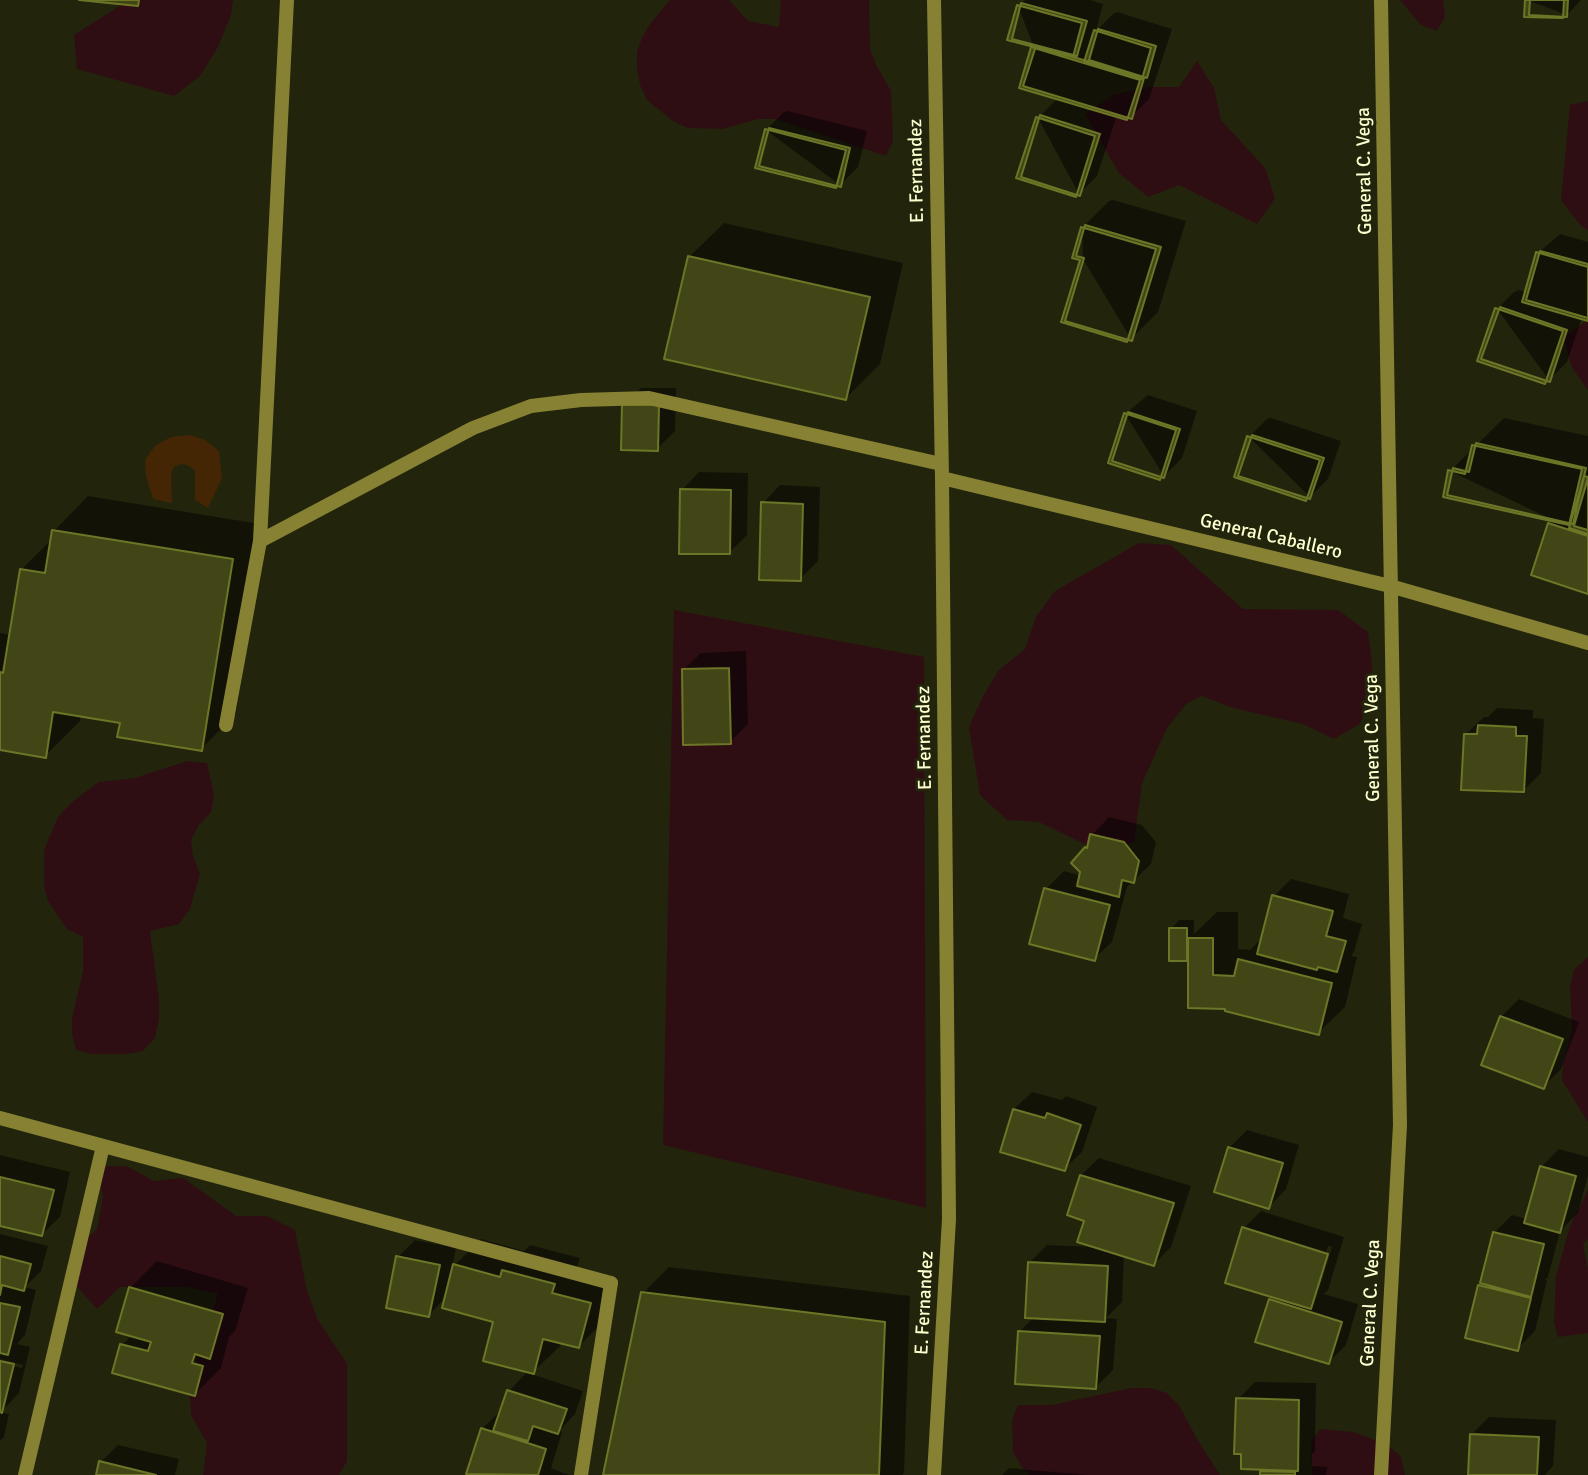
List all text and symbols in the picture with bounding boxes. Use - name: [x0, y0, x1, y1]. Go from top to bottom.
- street label: General C. Vega: [1352, 107, 1378, 235]
- street label: E. Fernandez: [905, 119, 929, 223]
- street label: General Caballero: [1198, 510, 1344, 564]
- street label: General C. Vega: [1360, 674, 1386, 802]
- street label: E. Fernandez: [913, 686, 937, 790]
- street label: General C. Vega: [1356, 1239, 1386, 1367]
- street label: E. Fernandez: [911, 1250, 939, 1356]

